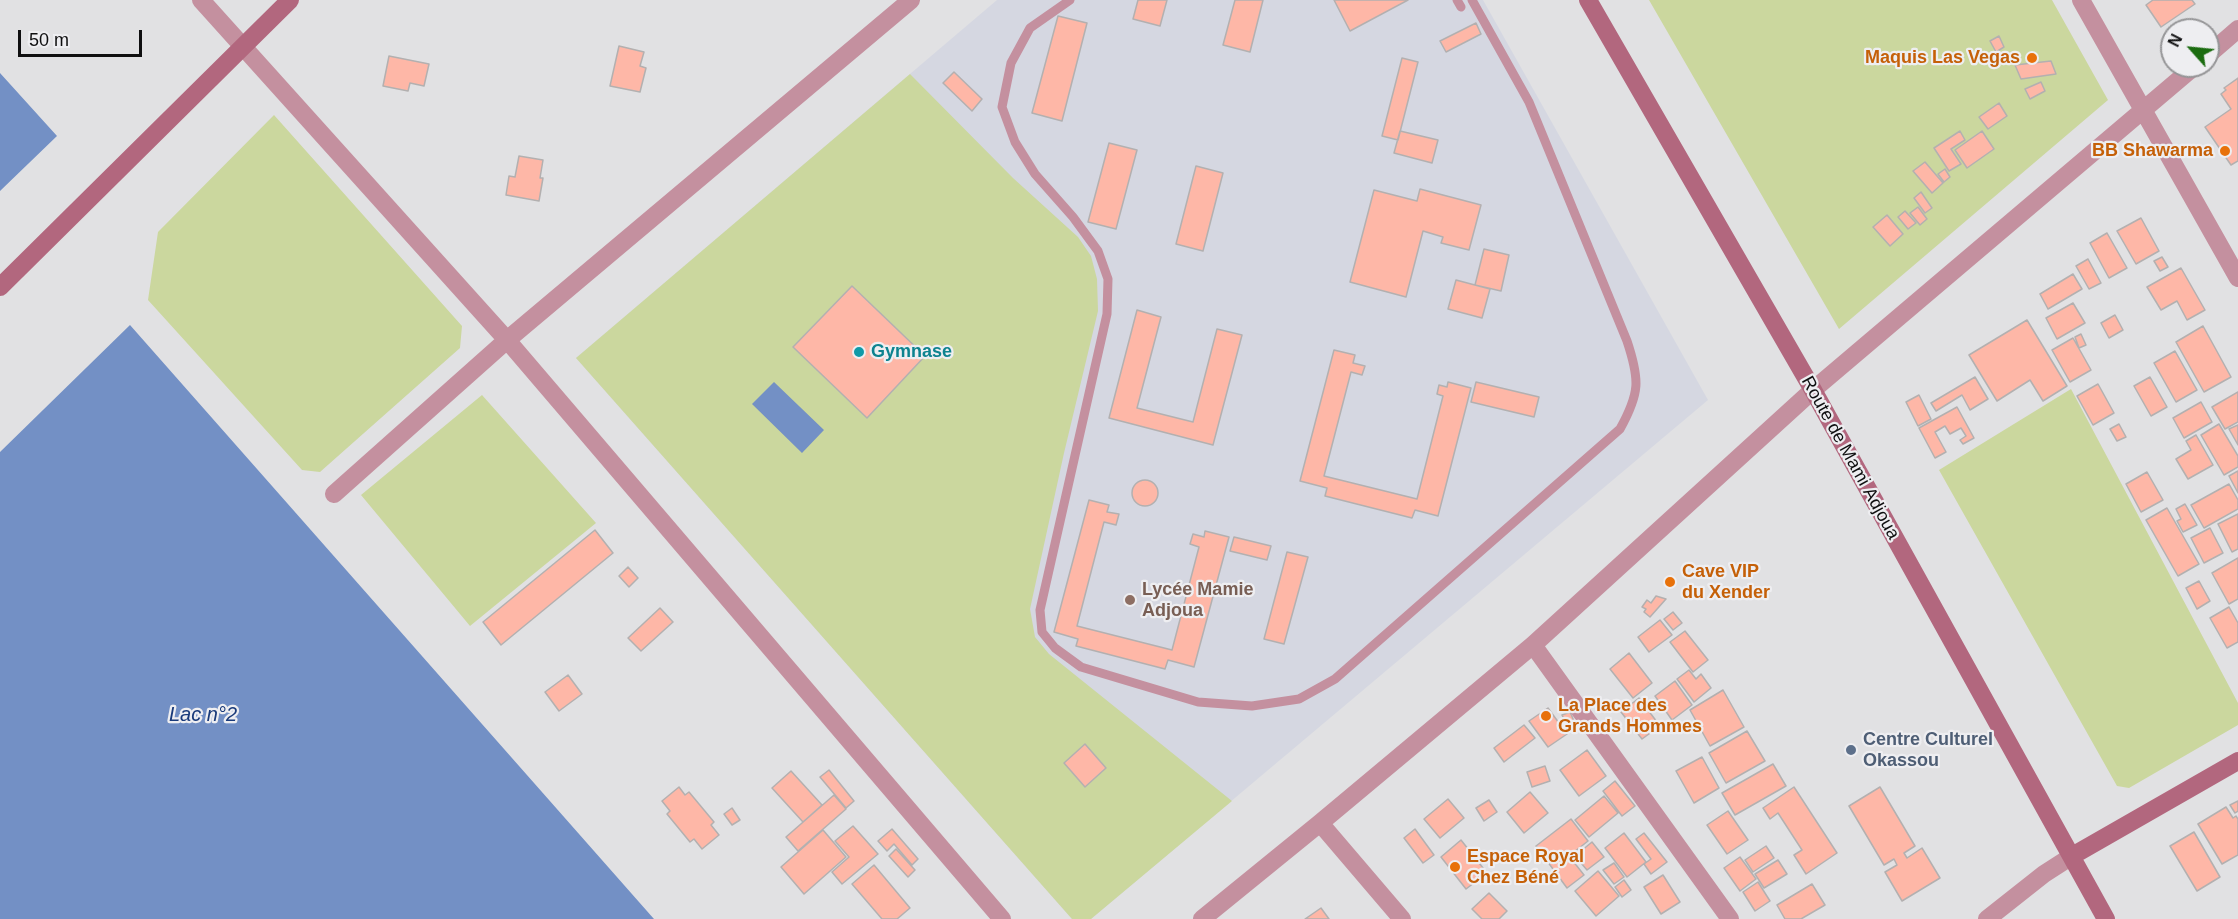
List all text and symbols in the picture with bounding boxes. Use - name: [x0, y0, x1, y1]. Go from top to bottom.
- scale bar: [21, 18, 146, 56]
- north arrow: [2160, 18, 2220, 78]
- text: 50 m: [29, 30, 69, 50]
- text: N: [2165, 31, 2185, 50]
- place label: Maquis Las Vegas: [1865, 47, 2020, 69]
- marker: Maquis Las Vegas: [2025, 51, 2039, 65]
- place label: BB Shawarma: [2092, 140, 2213, 162]
- marker: BB Shawarma: [2218, 144, 2232, 158]
- place label: Gymnase: [871, 341, 952, 363]
- marker: Gymnase: [852, 345, 866, 359]
- street label: Route de Mami Adjoua: [1796, 373, 1904, 543]
- place label: Cave VIP du Xender: [1682, 561, 1770, 604]
- marker: Cave VIP du Xender: [1663, 575, 1677, 589]
- place label: Lycée Mamie Adjoua: [1142, 579, 1253, 622]
- marker: Lycée Mamie Adjoua: [1123, 593, 1137, 607]
- place label: La Place des Grands Hommes: [1558, 695, 1702, 738]
- water label: Lac n°2: [169, 703, 237, 727]
- marker: La Place des Grands Hommes: [1539, 709, 1553, 723]
- place label: Centre Culturel Okassou: [1863, 729, 1993, 771]
- marker: Centre Culturel Okassou: [1844, 743, 1858, 757]
- place label: Espace Royal Chez Béné: [1467, 846, 1584, 888]
- marker: Espace Royal Chez Béné: [1448, 860, 1462, 874]

